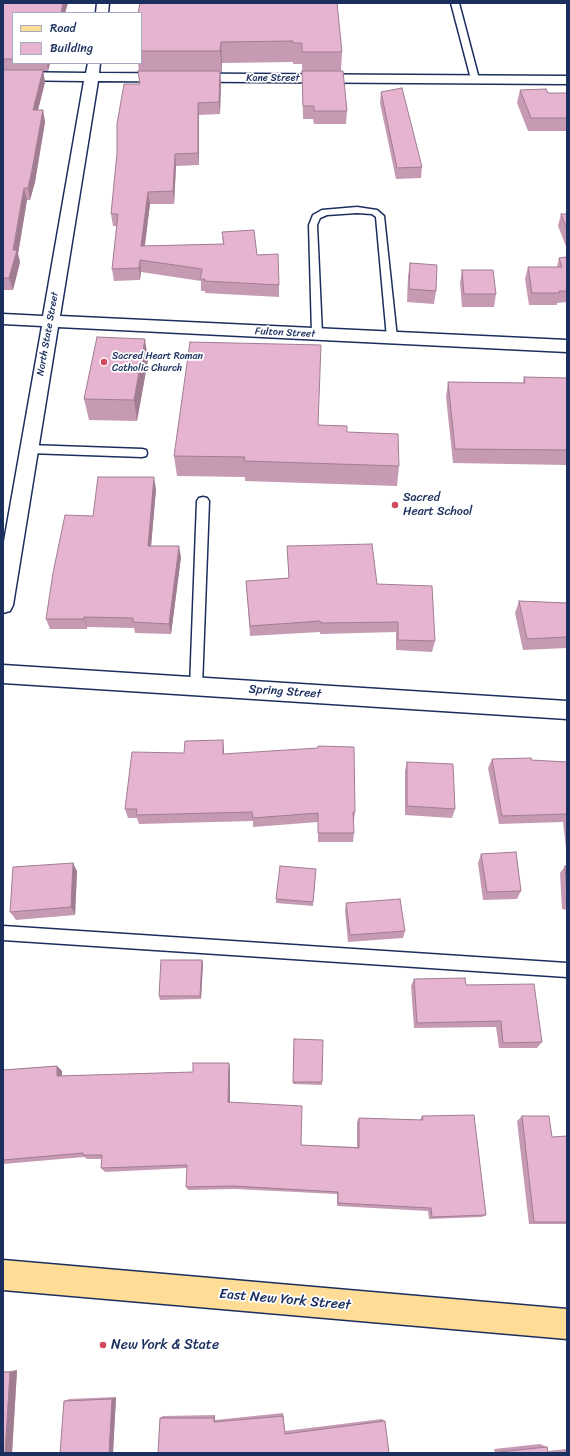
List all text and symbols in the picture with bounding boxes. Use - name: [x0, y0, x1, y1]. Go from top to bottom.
- legend: [12, 12, 142, 64]
- text: Road: [50, 17, 76, 39]
- text: Building: [50, 37, 93, 59]
- street label: Kane Street: [246, 72, 300, 84]
- street label: North State Street: [35, 291, 61, 377]
- street label: Fulton Street: [255, 325, 315, 341]
- place label: Sacred Heart Roman Catholic Church: [112, 350, 203, 374]
- marker: Sacred Heart Roman Catholic Church: [99, 357, 109, 367]
- place label: Sacred Heart School: [403, 491, 472, 519]
- marker: Sacred Heart School: [390, 500, 400, 510]
- street label: Spring Street: [248, 682, 322, 702]
- street label: East New York Street: [218, 1286, 352, 1314]
- place label: New York & State: [111, 1337, 219, 1353]
- marker: New York & State: [98, 1340, 108, 1350]

